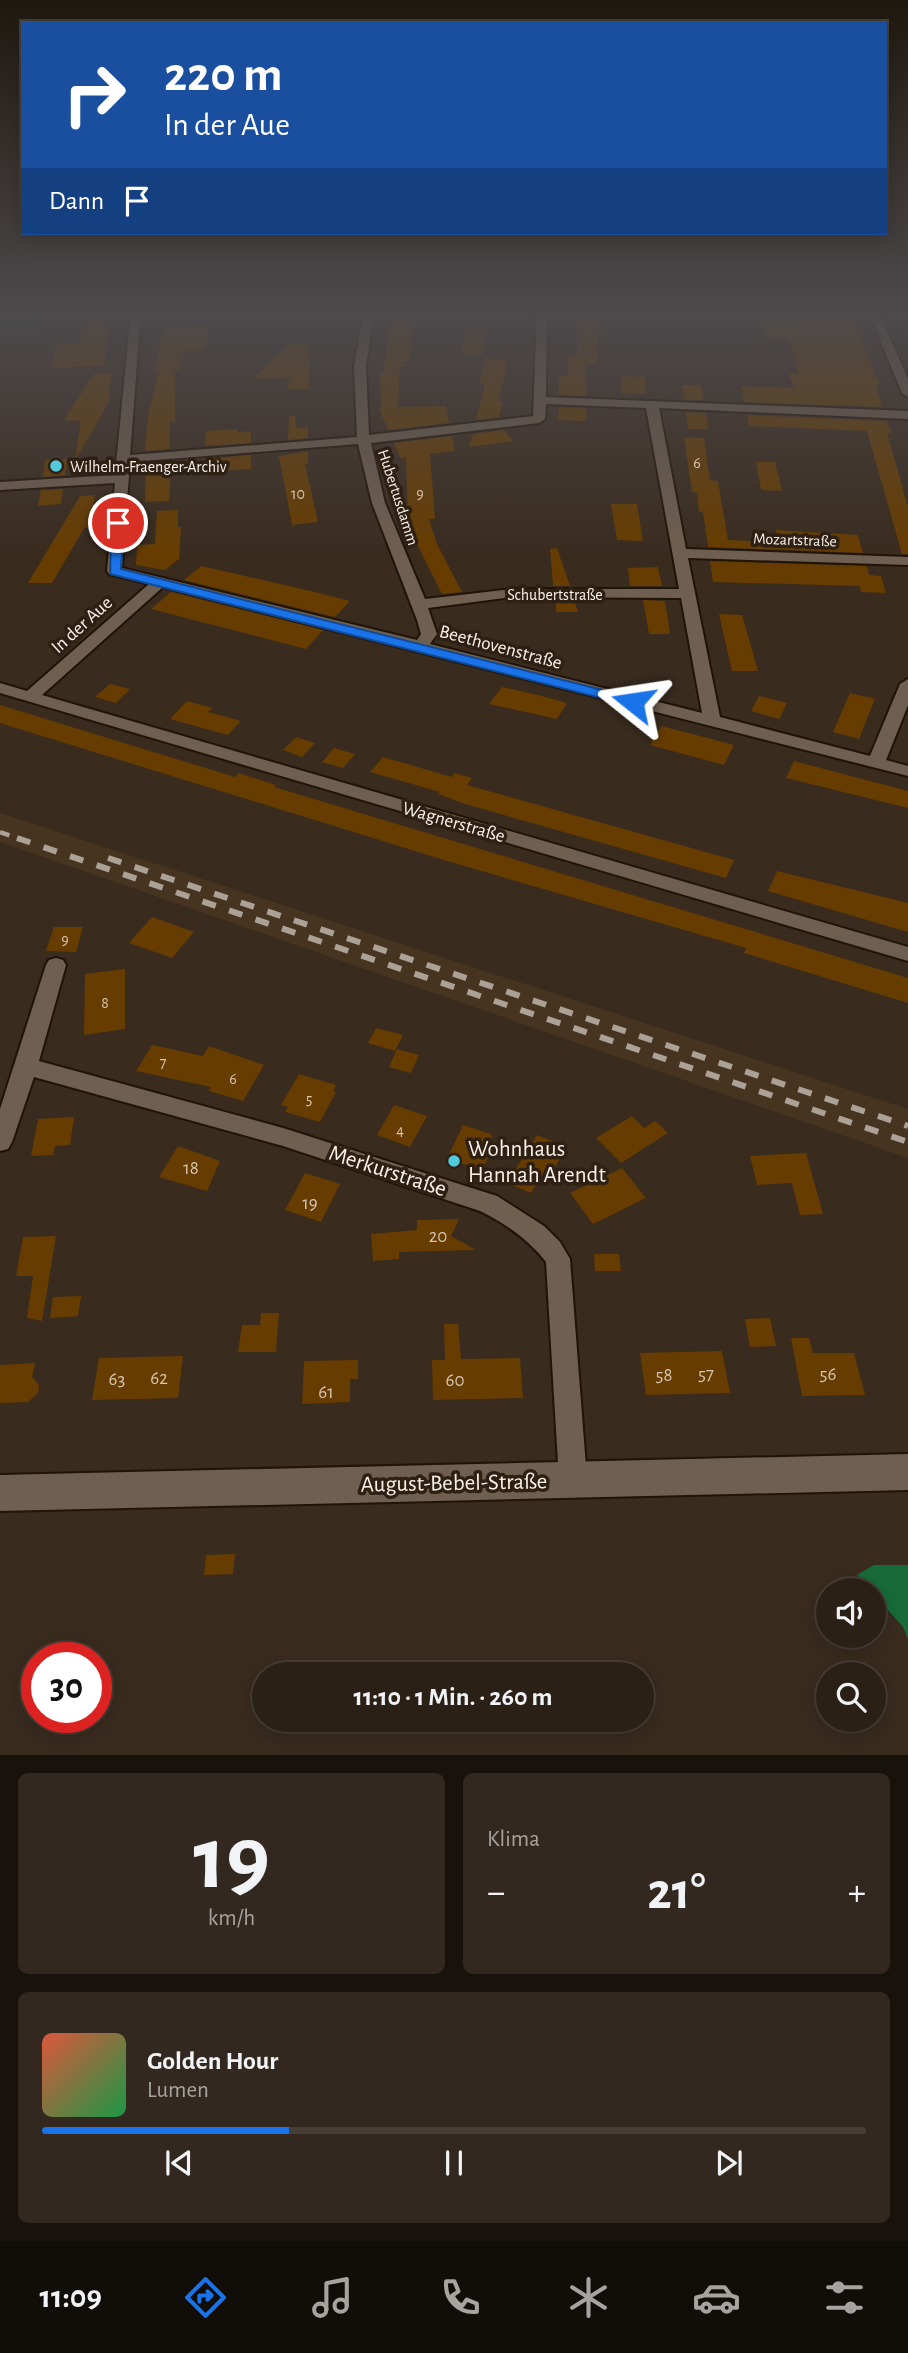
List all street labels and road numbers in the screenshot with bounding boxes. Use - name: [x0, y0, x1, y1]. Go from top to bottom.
- street label: Hubertusdamm: [375, 447, 421, 547]
- street label: Mozartstraße: [753, 531, 837, 549]
- street label: Schubertstraße: [507, 587, 603, 603]
- street label: In der Aue: [48, 593, 116, 657]
- street label: Beethovenstraße: [437, 622, 564, 673]
- street label: Wagnerstraße: [400, 799, 507, 846]
- street label: Merkurstraße: [326, 1142, 449, 1201]
- street label: August-Bebel-Straße: [361, 1470, 548, 1497]

